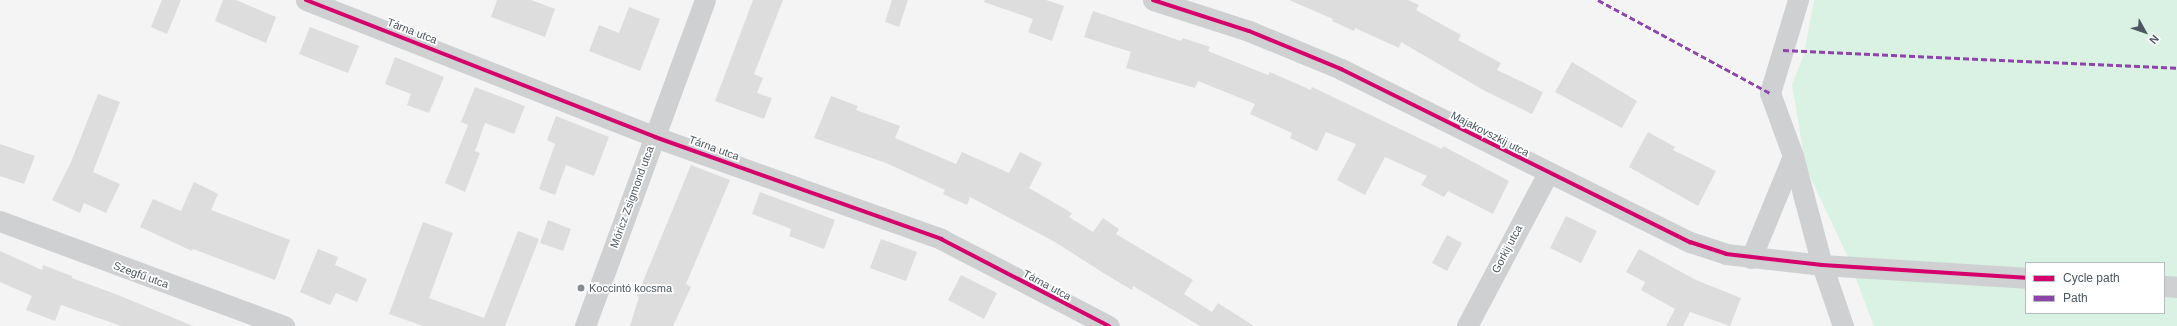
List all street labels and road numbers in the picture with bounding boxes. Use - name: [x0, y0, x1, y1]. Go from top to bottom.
- street label: Tárna utca: [385, 15, 439, 47]
- street label: Majakovszkij utca: [1449, 109, 1531, 159]
- street label: Tárna utca: [687, 133, 741, 163]
- street label: Móricz Zsigmond utca: [607, 144, 657, 250]
- street label: Gorkij utca: [1489, 223, 1525, 275]
- street label: Szegfű utca: [111, 259, 171, 291]
- street label: Tárna utca: [1021, 267, 1073, 303]

